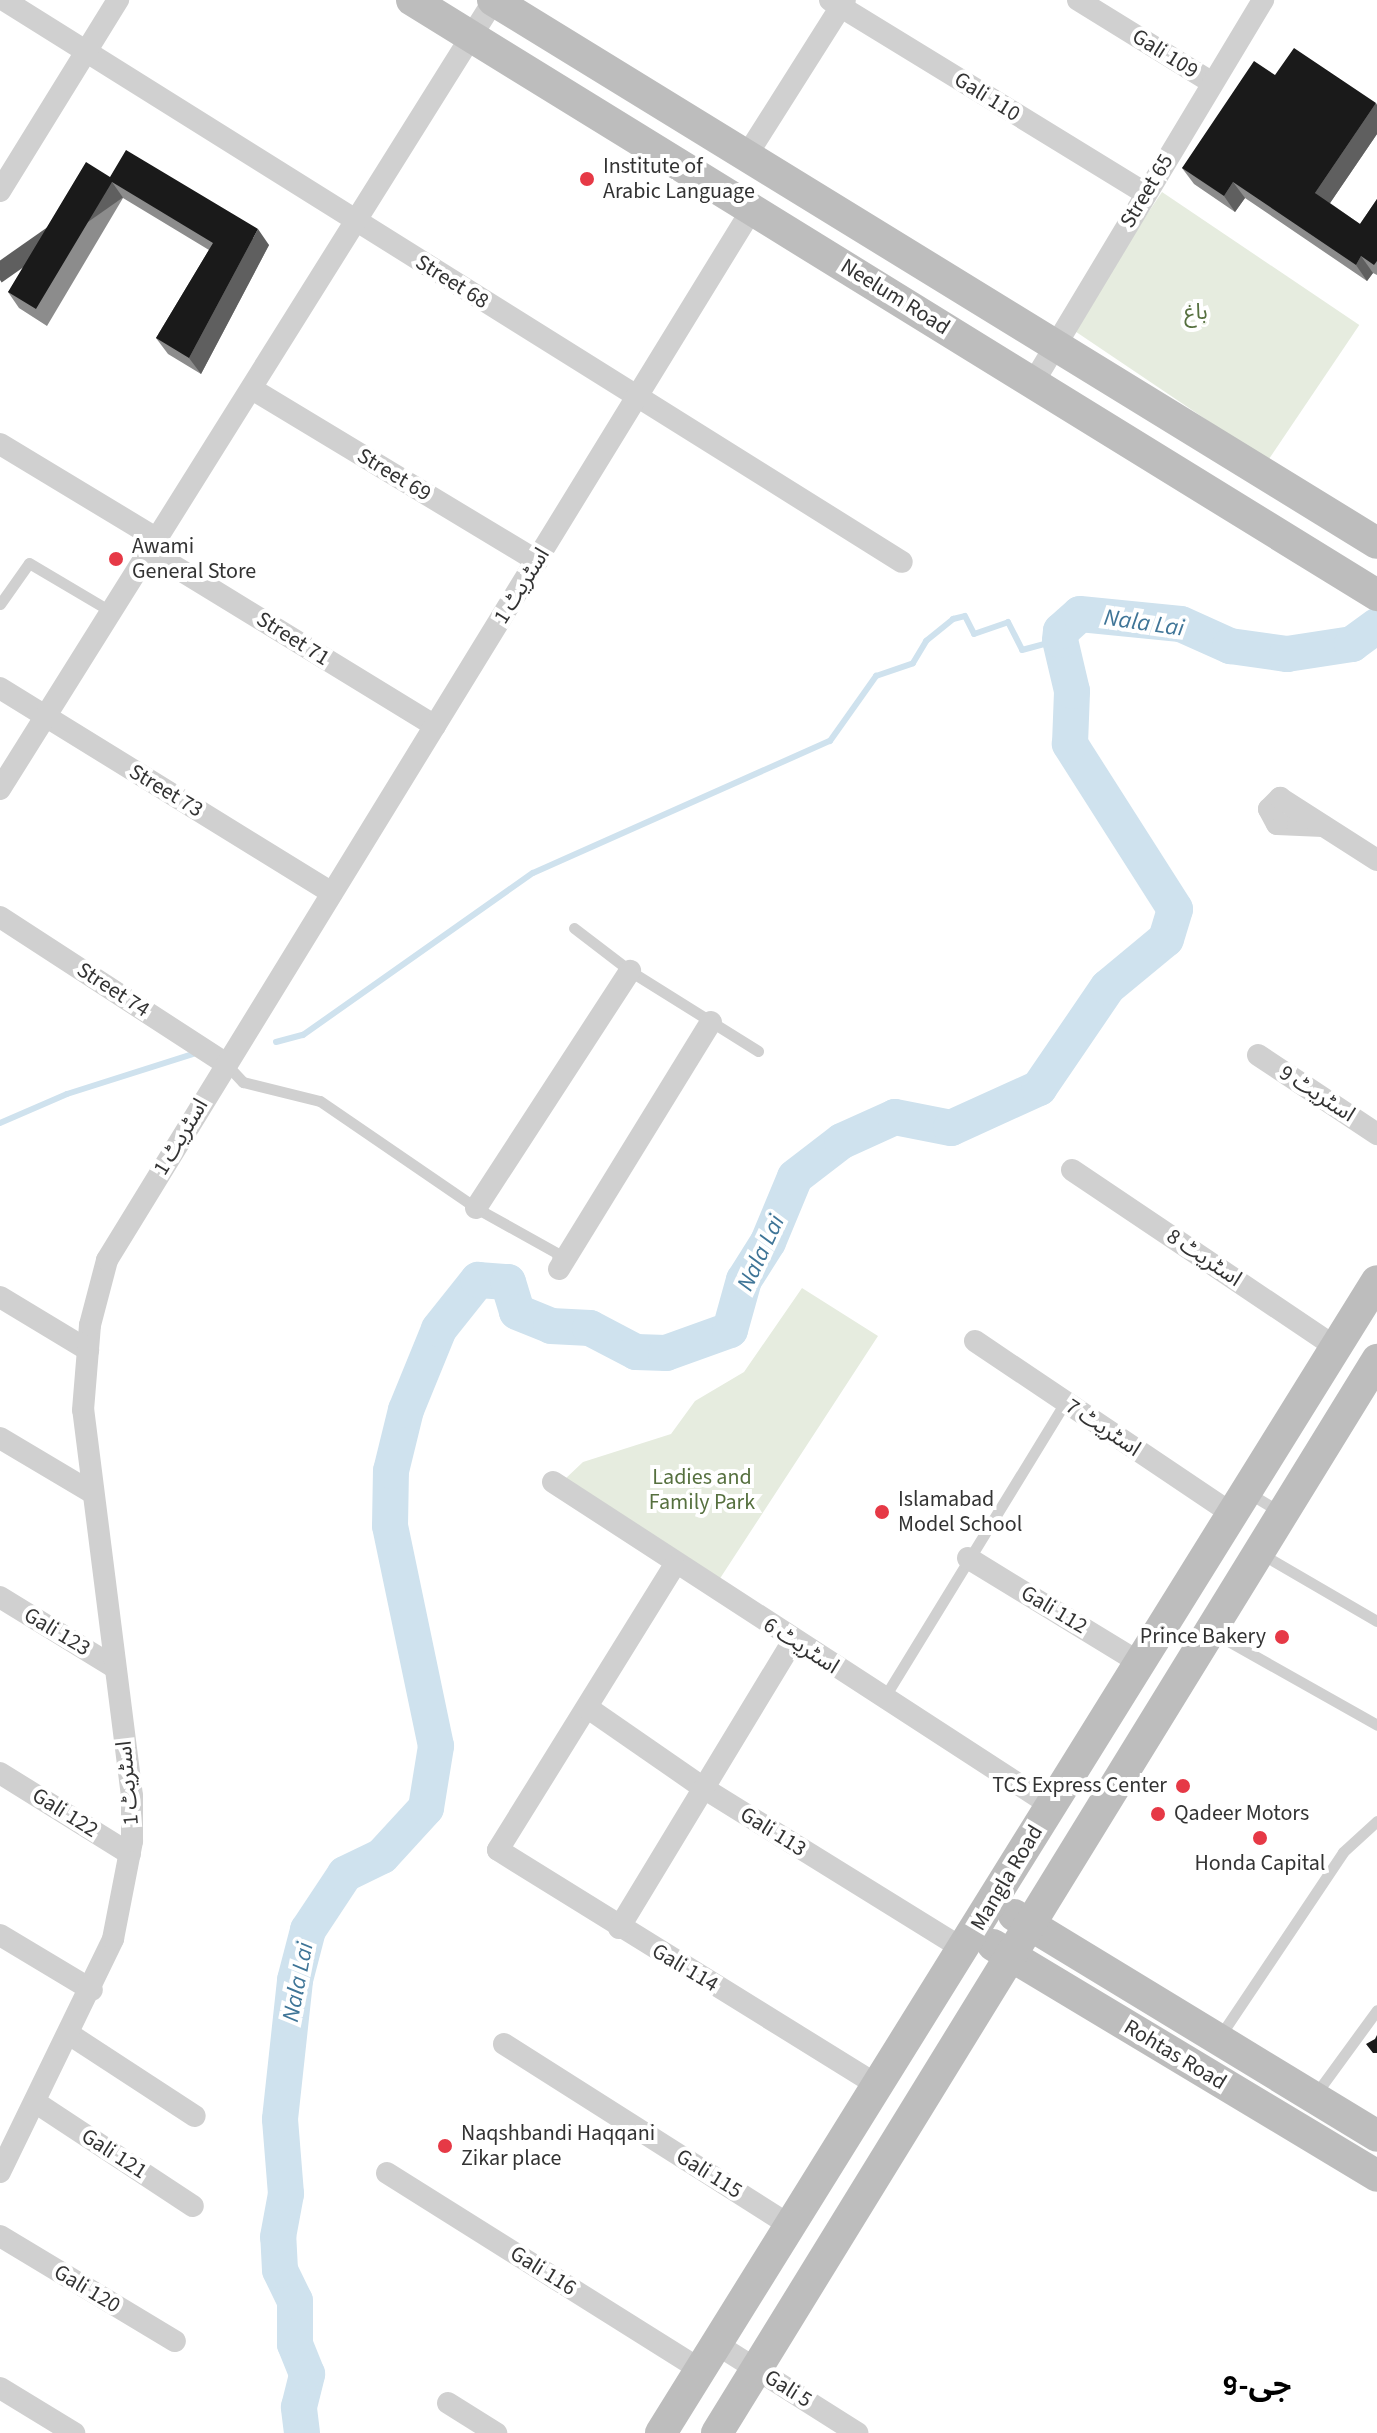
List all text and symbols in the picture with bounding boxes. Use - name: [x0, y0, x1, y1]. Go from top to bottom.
- street label: Gali 109: [1127, 23, 1203, 85]
- street label: Gali 110: [949, 66, 1025, 128]
- street label: Street 65: [1115, 149, 1179, 233]
- place label: Institute of Arabic Language: [603, 153, 755, 204]
- marker: Institute of Arabic Language: [578, 170, 596, 188]
- street label: Street 68: [410, 249, 494, 315]
- street label: Neelum Road: [836, 253, 954, 341]
- park label: باغ: [1184, 300, 1208, 326]
- street label: Street 69: [352, 443, 436, 507]
- place label: Awami General Store: [132, 533, 256, 584]
- street label: اسٹریٹ 1: [488, 543, 556, 629]
- marker: Awami General Store: [107, 550, 125, 568]
- water label: Nala Lai: [1102, 603, 1186, 643]
- street label: Street 71: [251, 606, 335, 672]
- street label: Street 73: [124, 759, 208, 823]
- street label: Street 74: [72, 957, 154, 1023]
- street label: اسٹریٹ 9: [1274, 1060, 1360, 1128]
- street label: اسٹریٹ 1: [148, 1094, 214, 1180]
- water label: Nala Lai: [731, 1210, 791, 1296]
- street label: اسٹریٹ 8: [1162, 1223, 1246, 1293]
- street label: اسٹریٹ 7: [1061, 1393, 1145, 1463]
- park label: Ladies and Family Park: [649, 1464, 755, 1516]
- place label: Islamabad Model School: [898, 1486, 1022, 1538]
- marker: Islamabad Model School: [873, 1503, 891, 1521]
- street label: Gali 112: [1016, 1580, 1092, 1640]
- street label: Gali 123: [19, 1602, 95, 1662]
- street label: اسٹریٹ 6: [758, 1612, 844, 1680]
- place label: Prince Bakery: [1140, 1624, 1266, 1650]
- marker: Prince Bakery: [1273, 1628, 1291, 1646]
- street label: اسٹریٹ 1: [111, 1740, 145, 1826]
- place label: TCS Express Center: [992, 1773, 1167, 1799]
- marker: TCS Express Center: [1174, 1777, 1192, 1795]
- street label: Gali 122: [27, 1782, 103, 1844]
- street label: Gali 113: [735, 1801, 811, 1863]
- place label: Qadeer Motors: [1174, 1801, 1309, 1827]
- marker: Qadeer Motors: [1149, 1805, 1167, 1823]
- street label: Mangla Road: [965, 1820, 1049, 1936]
- marker: Honda Capital: [1251, 1829, 1269, 1847]
- place label: Honda Capital: [1195, 1851, 1325, 1877]
- street label: Gali 114: [647, 1938, 723, 1998]
- water label: Nala Lai: [276, 1940, 320, 2024]
- street label: Rohtas Road: [1119, 2014, 1231, 2096]
- place label: Naqshbandi Haqqani Zikar place: [461, 2120, 655, 2172]
- street label: Gali 121: [76, 2123, 152, 2185]
- marker: Naqshbandi Haqqani Zikar place: [436, 2137, 454, 2155]
- street label: Gali 115: [671, 2143, 747, 2205]
- street label: Gali 116: [505, 2240, 581, 2302]
- street label: Gali 120: [49, 2259, 125, 2319]
- street label: Gali 5: [759, 2364, 817, 2414]
- district label: جی-9: [1223, 2368, 1291, 2404]

